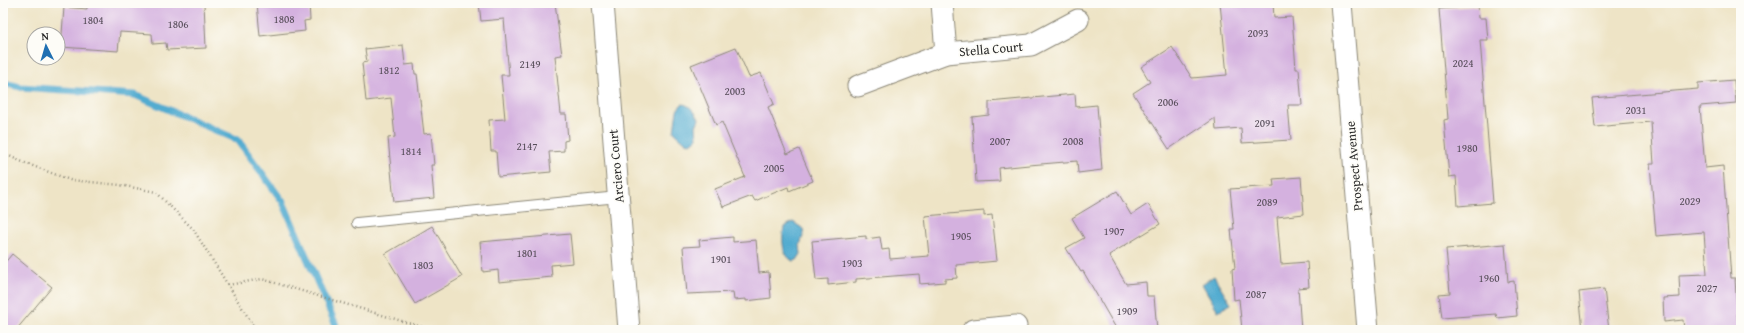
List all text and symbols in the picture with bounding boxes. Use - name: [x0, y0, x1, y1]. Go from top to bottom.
- house number: 1808: [273, 11, 295, 27]
- house number: 1804: [82, 12, 104, 28]
- house number: 1806: [167, 16, 189, 32]
- house number: 2093: [1247, 25, 1269, 41]
- north arrow: [26, 26, 66, 66]
- text: N: [41, 28, 50, 44]
- street label: Stella Court: [958, 37, 1024, 61]
- house number: 2024: [1452, 55, 1474, 71]
- house number: 2149: [519, 56, 541, 72]
- house number: 1812: [378, 62, 400, 78]
- house number: 2003: [724, 83, 746, 99]
- house number: 2006: [1157, 94, 1179, 110]
- house number: 2031: [1625, 102, 1647, 118]
- house number: 2091: [1254, 115, 1276, 131]
- street label: Prospect Avenue: [1341, 120, 1367, 212]
- street label: Arciero Court: [603, 128, 629, 204]
- house number: 2007: [989, 133, 1011, 149]
- house number: 2008: [1062, 133, 1084, 149]
- house number: 2147: [516, 138, 538, 154]
- house number: 1980: [1456, 140, 1478, 156]
- house number: 1814: [400, 143, 422, 159]
- house number: 2005: [763, 160, 785, 176]
- house number: 2029: [1679, 193, 1701, 209]
- house number: 2089: [1256, 194, 1278, 210]
- house number: 1907: [1103, 223, 1125, 239]
- house number: 1905: [950, 228, 972, 244]
- house number: 1801: [516, 245, 538, 261]
- house number: 1901: [710, 251, 732, 267]
- house number: 1903: [841, 255, 863, 271]
- house number: 1803: [412, 257, 434, 273]
- house number: 1960: [1478, 270, 1500, 286]
- house number: 2027: [1696, 280, 1718, 296]
- house number: 2087: [1245, 286, 1267, 302]
- house number: 1909: [1116, 303, 1138, 319]

